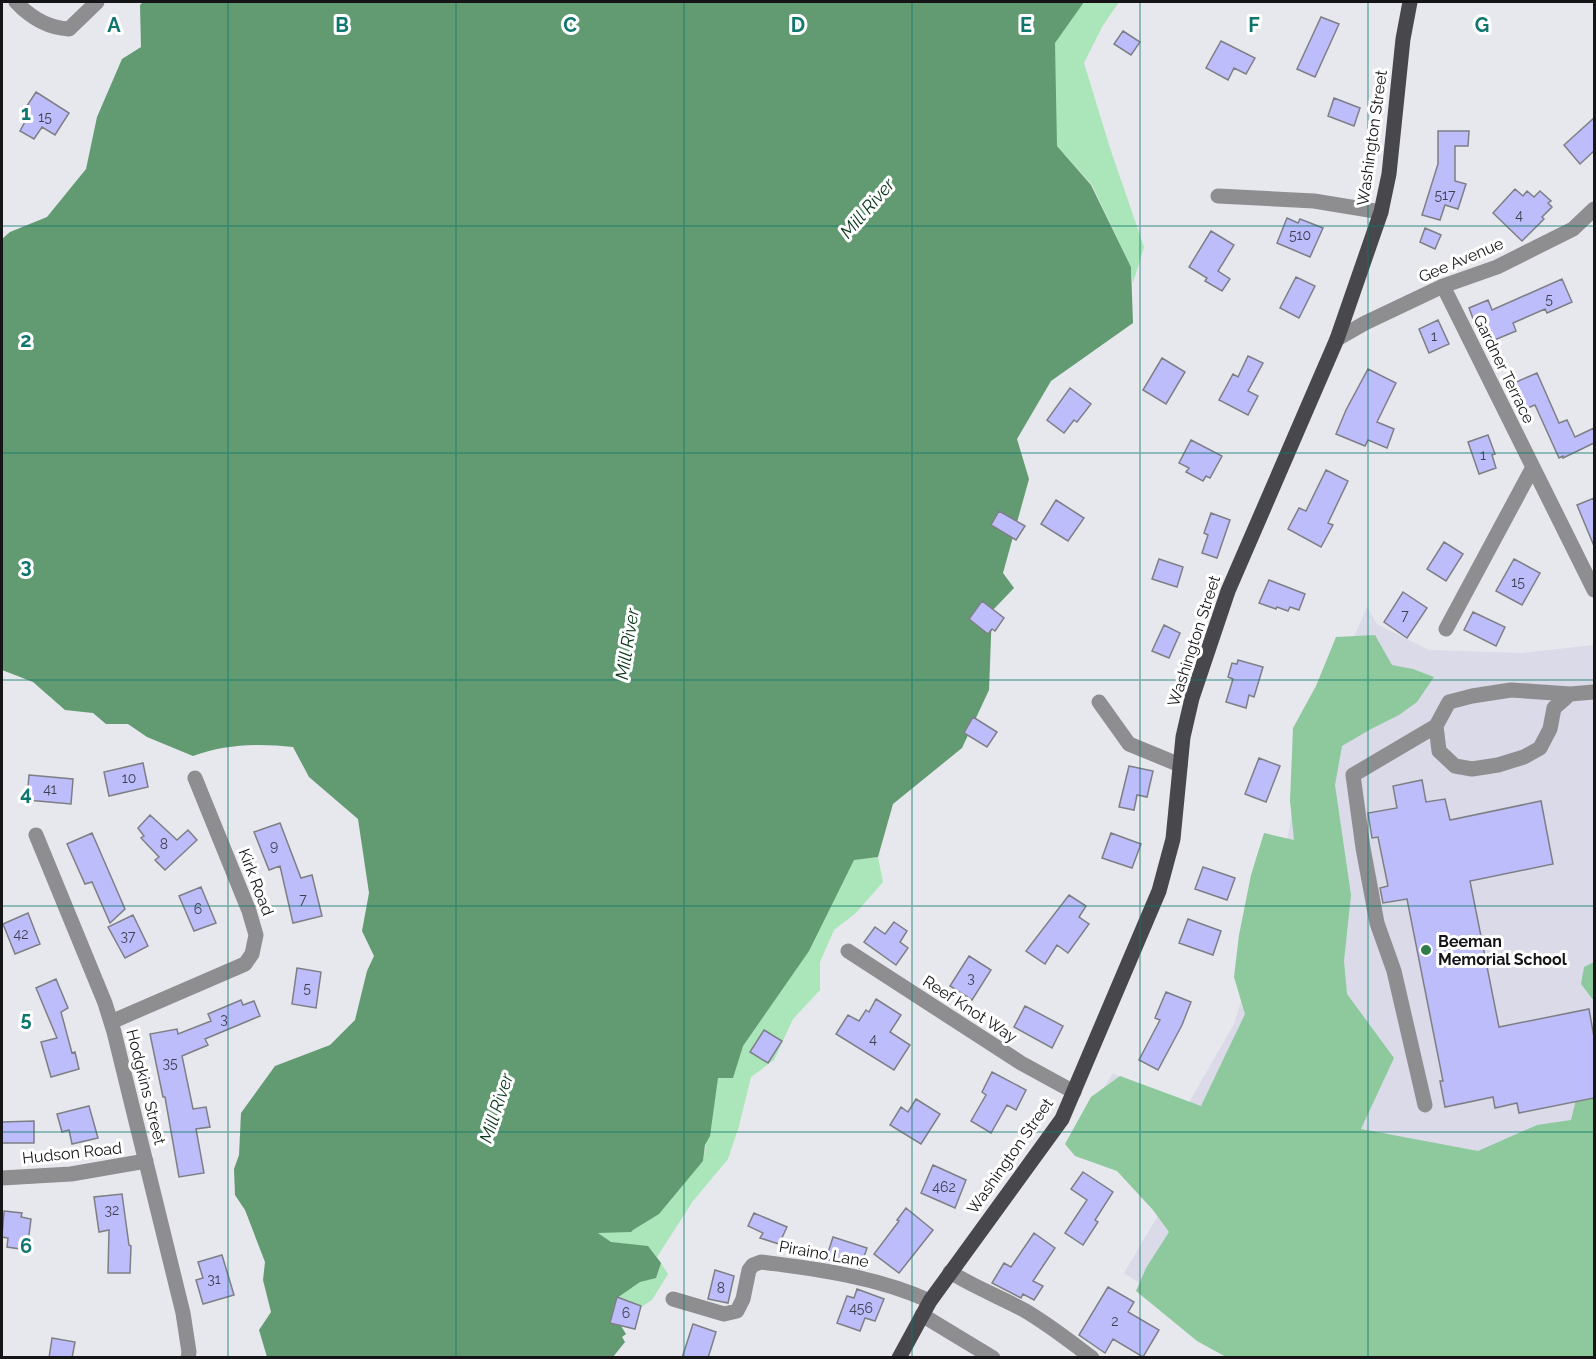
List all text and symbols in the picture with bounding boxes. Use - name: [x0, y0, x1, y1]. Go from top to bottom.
- text: A: [107, 13, 121, 37]
- text: B: [335, 13, 349, 37]
- text: C: [563, 13, 577, 37]
- text: D: [791, 13, 805, 37]
- text: E: [1020, 13, 1032, 37]
- text: F: [1248, 13, 1260, 37]
- text: G: [1475, 13, 1489, 37]
- street label: Washington Street: [1353, 68, 1391, 207]
- text: 1: [21, 101, 31, 125]
- house number: 15: [38, 109, 52, 125]
- water label: Mill River: [835, 173, 899, 242]
- house number: 517: [1434, 187, 1456, 203]
- house number: 4: [1515, 207, 1523, 223]
- house number: 510: [1289, 227, 1311, 243]
- street label: Gee Avenue: [1416, 234, 1506, 286]
- house number: 5: [1545, 291, 1553, 307]
- street label: Gardner Terrace: [1469, 312, 1539, 426]
- text: 2: [20, 328, 32, 352]
- house number: 1: [1431, 328, 1437, 344]
- house number: 1: [1480, 447, 1486, 463]
- text: 3: [20, 554, 32, 578]
- street label: Washington Street: [1164, 572, 1224, 709]
- house number: 15: [1511, 574, 1525, 590]
- water label: Mill River: [611, 606, 643, 681]
- house number: 7: [1401, 607, 1409, 623]
- house number: 10: [122, 770, 136, 786]
- text: 4: [20, 781, 32, 805]
- house number: 41: [43, 781, 57, 797]
- house number: 8: [160, 836, 168, 852]
- house number: 9: [270, 838, 278, 854]
- street label: Kirk Road: [235, 846, 277, 918]
- house number: 7: [299, 891, 307, 907]
- house number: 6: [194, 901, 202, 917]
- house number: 42: [14, 926, 28, 942]
- house number: 37: [121, 928, 136, 944]
- place label: Beeman Memorial School: [1438, 932, 1568, 969]
- marker: Beeman Memorial School: [1419, 943, 1433, 957]
- house number: 3: [967, 970, 975, 986]
- street label: Reef Knot Way: [919, 971, 1021, 1047]
- house number: 5: [303, 980, 311, 996]
- text: 5: [20, 1007, 32, 1031]
- house number: 3: [220, 1011, 228, 1027]
- street label: Hodgkins Street: [122, 1027, 170, 1147]
- house number: 4: [869, 1031, 877, 1047]
- house number: 35: [162, 1055, 178, 1071]
- water label: Mill River: [475, 1070, 517, 1145]
- street label: Washington Street: [963, 1094, 1057, 1218]
- street label: Hudson Road: [21, 1138, 123, 1168]
- house number: 462: [932, 1179, 956, 1195]
- house number: 32: [105, 1202, 119, 1218]
- text: 6: [20, 1234, 32, 1258]
- street label: Piraino Lane: [778, 1237, 870, 1271]
- house number: 31: [207, 1271, 221, 1287]
- house number: 8: [717, 1280, 725, 1296]
- house number: 456: [849, 1300, 873, 1316]
- house number: 6: [622, 1305, 630, 1321]
- house number: 2: [1111, 1313, 1119, 1329]

